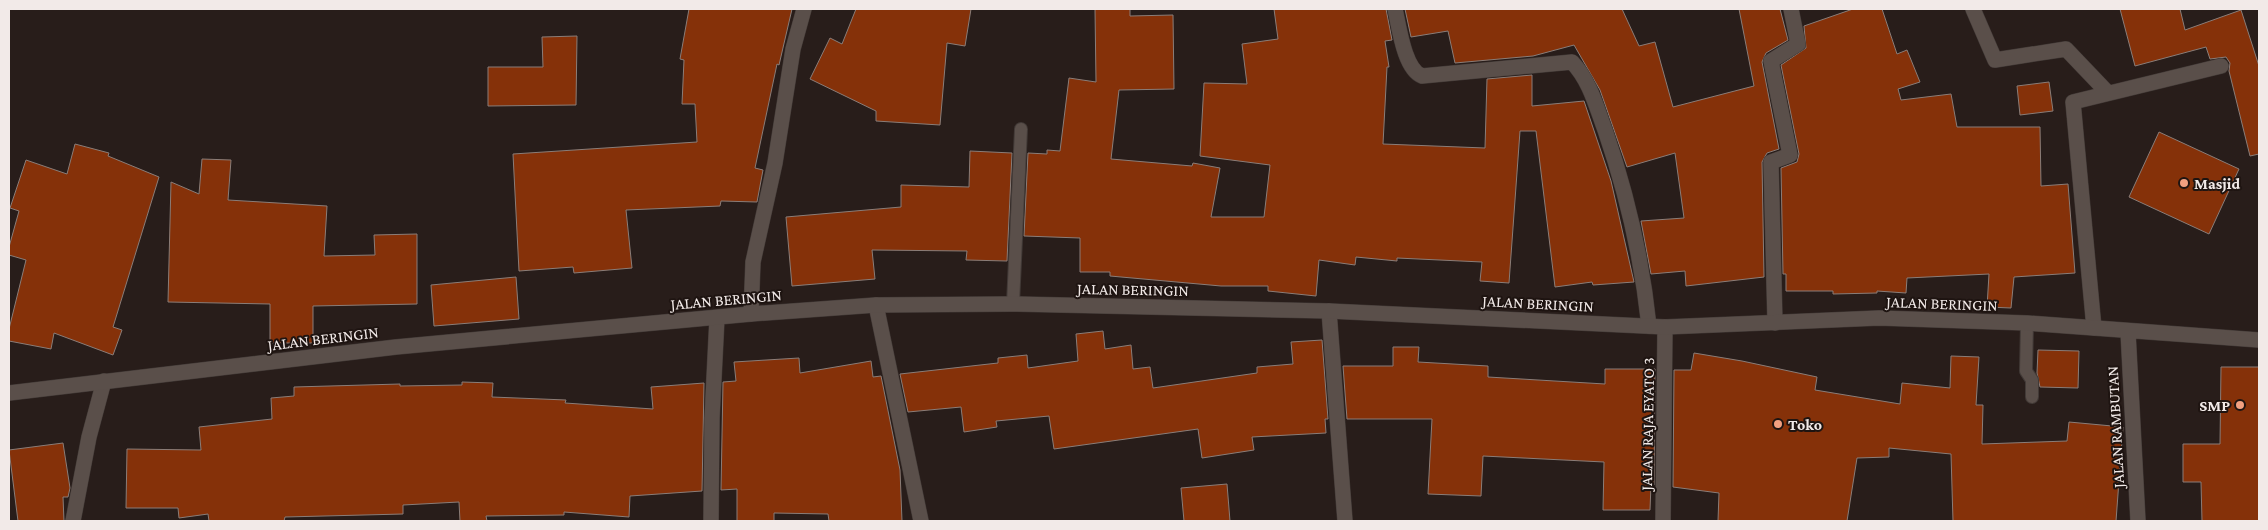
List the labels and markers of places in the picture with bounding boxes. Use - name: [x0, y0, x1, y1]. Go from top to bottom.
- place label: Masjid: [2194, 175, 2240, 193]
- marker: Masjid: [2178, 177, 2190, 189]
- place label: SMP: [2199, 397, 2230, 414]
- marker: SMP: [2234, 399, 2246, 411]
- place label: Toko: [1788, 416, 1822, 433]
- marker: Toko: [1772, 418, 1784, 430]

